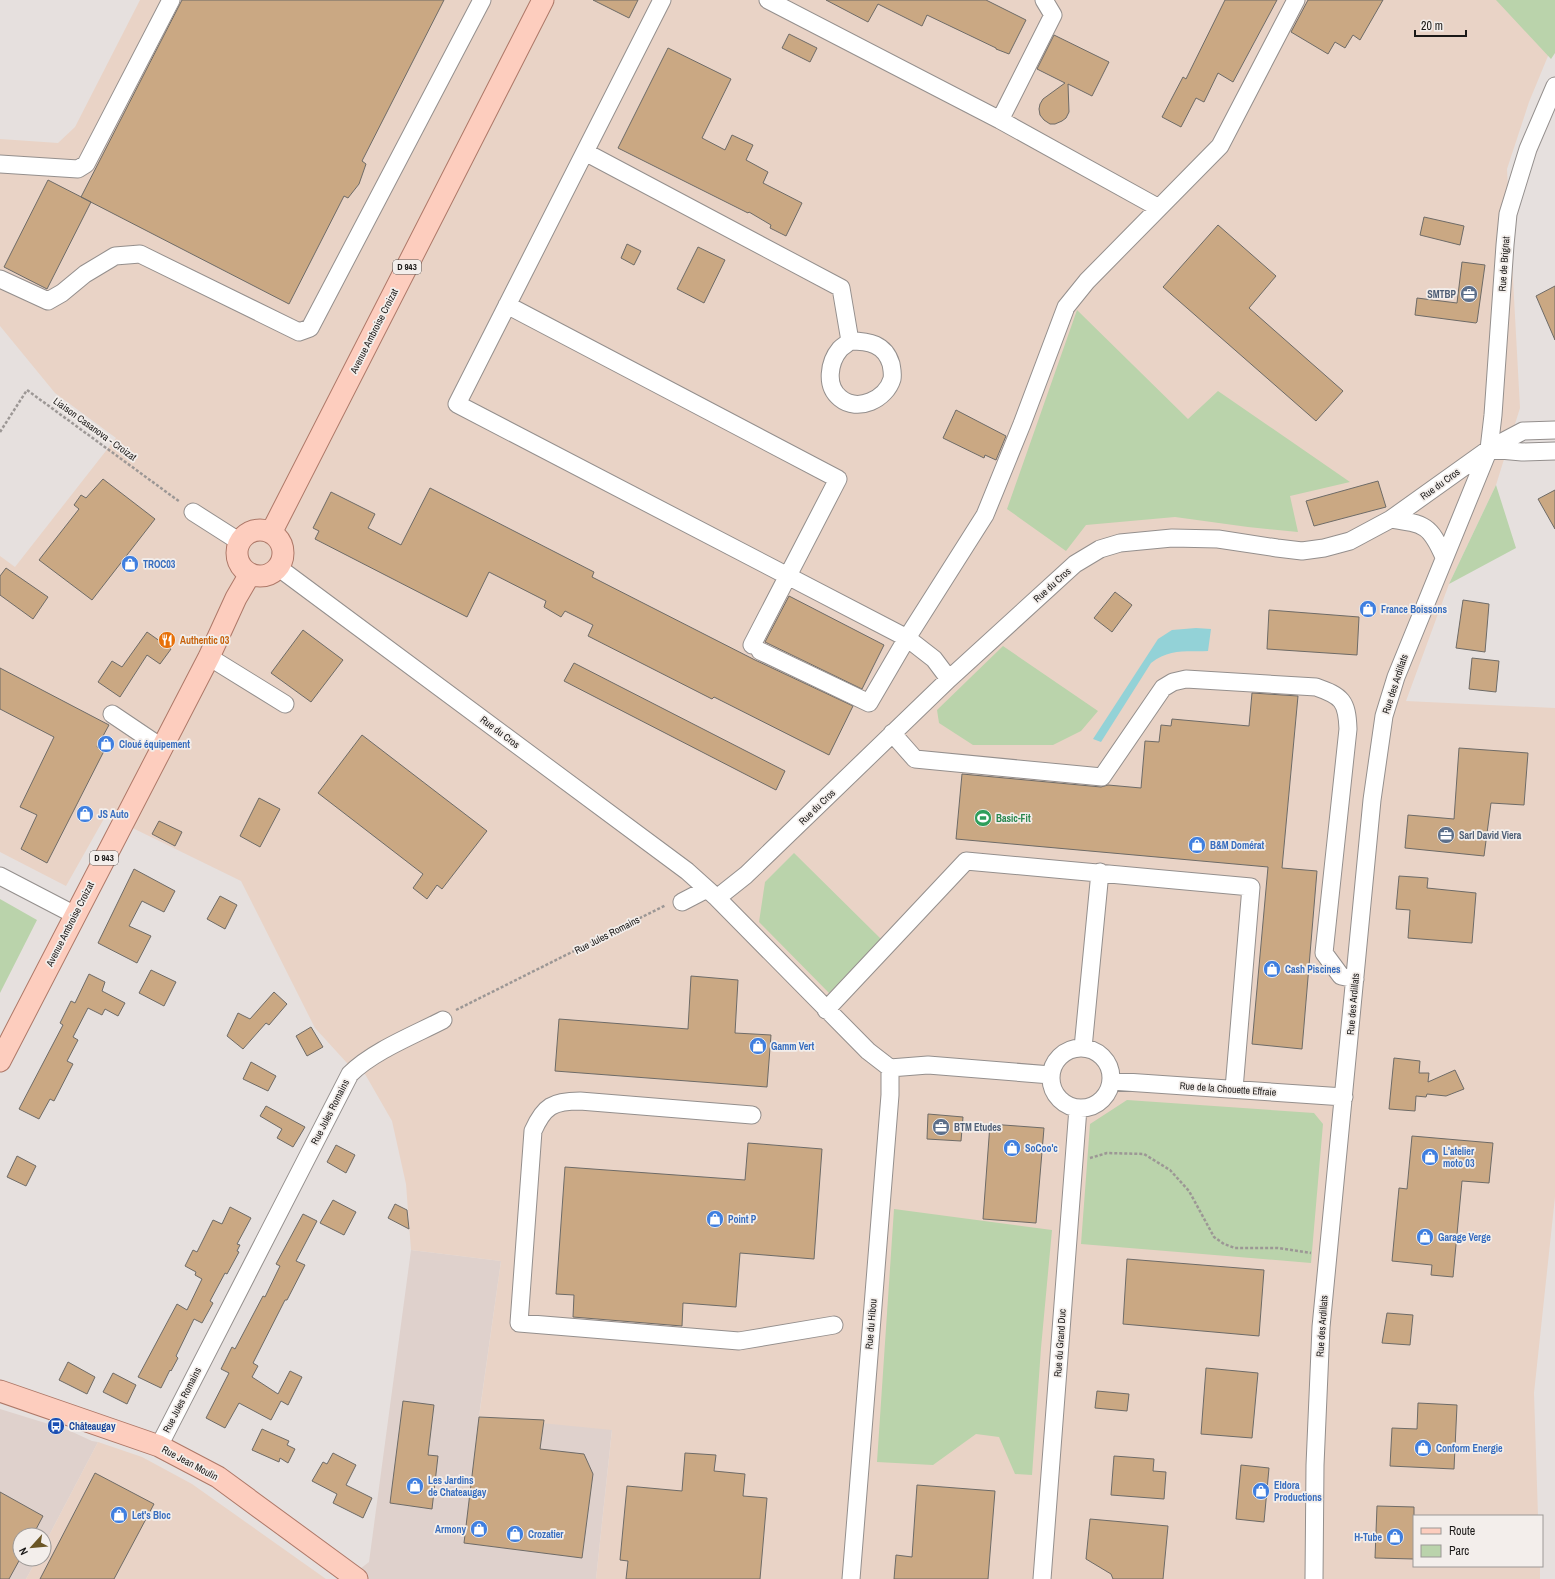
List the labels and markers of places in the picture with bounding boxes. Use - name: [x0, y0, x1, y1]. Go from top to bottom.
- office icon: SMTBP: [1459, 284, 1479, 304]
- place label: SMTBP: [1427, 288, 1457, 301]
- shop icon: TROC03: [120, 554, 140, 574]
- place label: TROC03: [143, 558, 176, 571]
- shop icon: France Boissons: [1358, 599, 1378, 619]
- place label: France Boissons: [1381, 603, 1448, 616]
- restaurant icon: Authentic 03: [157, 630, 177, 650]
- place label: Authentic 03: [180, 634, 230, 647]
- shop icon: Cloué équipement: [96, 734, 116, 754]
- place label: Cloué équipement: [119, 738, 190, 751]
- shop icon: JS Auto: [75, 804, 95, 824]
- place label: JS Auto: [98, 808, 129, 821]
- sports icon: Basic-Fit: [973, 808, 993, 828]
- place label: Basic-Fit: [996, 812, 1031, 825]
- office icon: Sarl David Viera: [1436, 825, 1456, 845]
- place label: Sarl David Viera: [1459, 829, 1522, 842]
- shop icon: B&M Domérat: [1187, 835, 1207, 855]
- place label: B&M Domérat: [1210, 839, 1264, 852]
- shop icon: Cash Piscines: [1262, 959, 1282, 979]
- place label: Cash Piscines: [1285, 963, 1341, 976]
- shop icon: Gamm Vert: [748, 1036, 768, 1056]
- place label: Gamm Vert: [771, 1040, 814, 1053]
- office icon: BTM Etudes: [931, 1117, 951, 1137]
- place label: BTM Etudes: [954, 1121, 1002, 1134]
- shop icon: SoCoo'c: [1002, 1138, 1022, 1158]
- place label: SoCoo'c: [1025, 1142, 1058, 1155]
- place label: L'atelier moto 03: [1443, 1145, 1475, 1170]
- shop icon: L'atelier moto 03: [1420, 1147, 1440, 1167]
- shop icon: Point P: [705, 1209, 725, 1229]
- place label: Point P: [728, 1213, 757, 1226]
- shop icon: Garage Verge: [1415, 1227, 1435, 1247]
- place label: Garage Verge: [1438, 1231, 1491, 1244]
- bus stop icon: Châteaugay: [46, 1416, 66, 1436]
- place label: Châteaugay: [69, 1420, 116, 1433]
- shop icon: Conform Energie: [1413, 1438, 1433, 1458]
- place label: Conform Energie: [1436, 1442, 1503, 1455]
- place label: Les Jardins de Chateaugay: [428, 1474, 487, 1499]
- shop icon: Les Jardins de Chateaugay: [405, 1476, 425, 1496]
- place label: Eldora Productions: [1274, 1479, 1322, 1504]
- shop icon: Eldora Productions: [1251, 1481, 1271, 1501]
- shop icon: Let's Bloc: [109, 1505, 129, 1525]
- place label: Let's Bloc: [132, 1509, 171, 1522]
- shop icon: Armony: [469, 1519, 489, 1539]
- place label: Armony: [435, 1523, 466, 1536]
- shop icon: Crozatier: [505, 1524, 525, 1544]
- shop icon: H-Tube: [1385, 1527, 1405, 1547]
- place label: Crozatier: [528, 1528, 564, 1541]
- place label: H-Tube: [1354, 1531, 1382, 1544]

